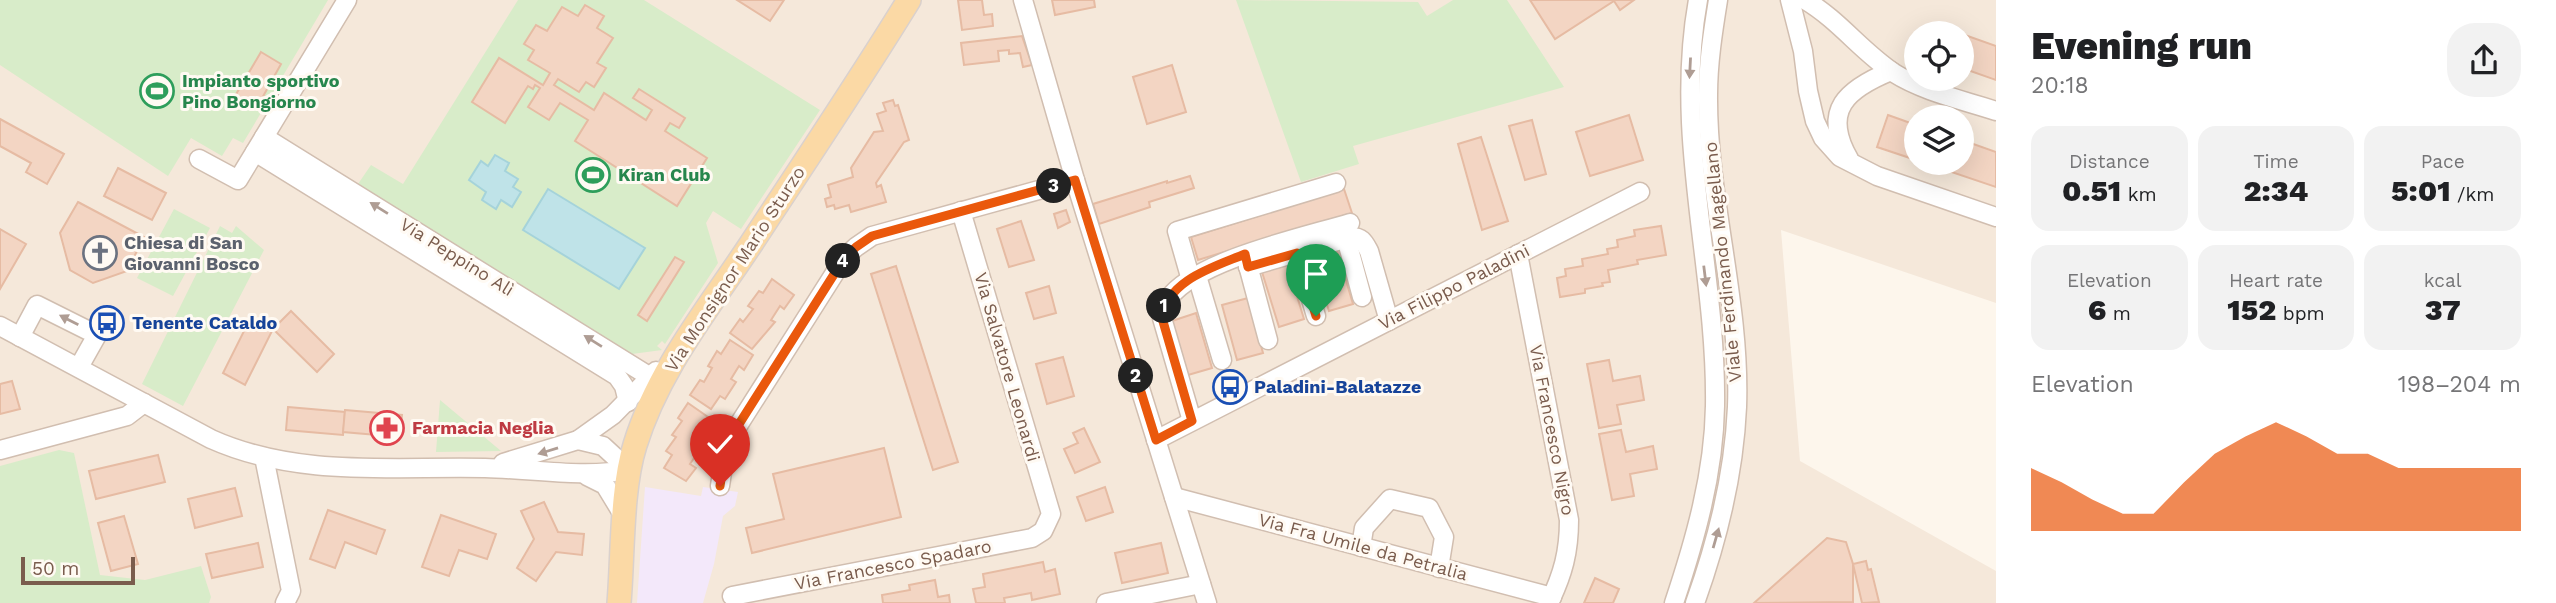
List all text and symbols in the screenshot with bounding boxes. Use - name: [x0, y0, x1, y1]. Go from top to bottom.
- map controls: [1904, 21, 1974, 175]
- button: locate: [1904, 21, 1974, 91]
- button: share: [2447, 23, 2521, 97]
- text: Evening run: [2031, 24, 2252, 68]
- one-way arrow: [1684, 57, 1695, 79]
- place label: Impianto sportivo Pino Bongiorno: [182, 70, 340, 112]
- sports icon: Impianto sportivo Pino Bongiorno: [138, 72, 176, 110]
- text: 20:18: [2031, 72, 2089, 99]
- button: layers: [1904, 105, 1974, 175]
- street label: Viale Ferdinando Magellano: [1699, 141, 1746, 383]
- text: Distance: [2069, 150, 2150, 173]
- text: Time: [2253, 150, 2299, 173]
- text: Pace: [2421, 150, 2465, 173]
- sports icon: Kiran Club: [574, 156, 612, 194]
- street label: Via Monsignor Mario Sturzo: [660, 162, 809, 375]
- place label: Kiran Club: [618, 164, 711, 185]
- pin: 3: [1036, 168, 1072, 204]
- text: 0.51: [2062, 173, 2121, 208]
- text: 2:34: [2244, 173, 2308, 208]
- text: 5:01: [2391, 173, 2451, 208]
- text: 3: [1048, 174, 1059, 197]
- text: km: [2121, 183, 2157, 206]
- text: /km: [2451, 183, 2494, 206]
- one-way arrow: [369, 202, 388, 215]
- street label: Via Peppino Alì: [396, 213, 518, 300]
- place label: Chiesa di San Giovanni Bosco: [124, 232, 260, 274]
- church icon: Chiesa di San Giovanni Bosco: [81, 234, 119, 272]
- street label: Via Filippo Paladini: [1375, 239, 1533, 334]
- pin: 4: [826, 244, 860, 278]
- pin: [1286, 244, 1346, 316]
- text: 4: [836, 249, 849, 272]
- icon: arrive: [1297, 255, 1335, 293]
- one-way arrow: [1700, 265, 1711, 287]
- text: Elevation: [2067, 269, 2152, 292]
- text: Heart rate: [2229, 269, 2323, 292]
- text: kcal: [2424, 269, 2461, 292]
- street label: Via Salvatore Leonardi: [970, 270, 1045, 464]
- pin: 1: [1146, 288, 1182, 324]
- text: 6: [2088, 292, 2106, 327]
- text: 152: [2227, 292, 2276, 327]
- text: 37: [2425, 292, 2461, 327]
- text: 1: [1159, 294, 1168, 317]
- text: m: [2106, 302, 2131, 325]
- text: bpm: [2276, 302, 2325, 325]
- bus stop icon: Tenente Cataldo: [88, 304, 126, 342]
- place label: Tenente Cataldo: [132, 312, 278, 333]
- one-way arrow: [59, 315, 79, 326]
- one-way arrow: [583, 335, 602, 348]
- street label: Via Francesco Nigro: [1526, 343, 1579, 517]
- pin: 2: [1118, 358, 1154, 394]
- text: 2: [1130, 364, 1141, 387]
- bus stop icon: Paladini-Balatazze: [1211, 368, 1249, 406]
- text: Elevation: [2031, 371, 2134, 398]
- text: 198–204 m: [2398, 371, 2521, 398]
- place label: Paladini-Balatazze: [1254, 376, 1421, 397]
- pharmacy icon: Farmacia Neglia: [368, 409, 406, 447]
- pin: [690, 414, 750, 486]
- place label: Farmacia Neglia: [412, 417, 554, 438]
- icon: check: [701, 425, 739, 463]
- one-way arrow: [537, 446, 558, 456]
- street label: Via Fra Umile da Petralia: [1256, 508, 1470, 585]
- one-way arrow: [1711, 527, 1722, 549]
- street label: Via Francesco Spadaro: [793, 535, 993, 594]
- scale bar: [21, 554, 135, 586]
- text: 50 m: [32, 557, 79, 580]

